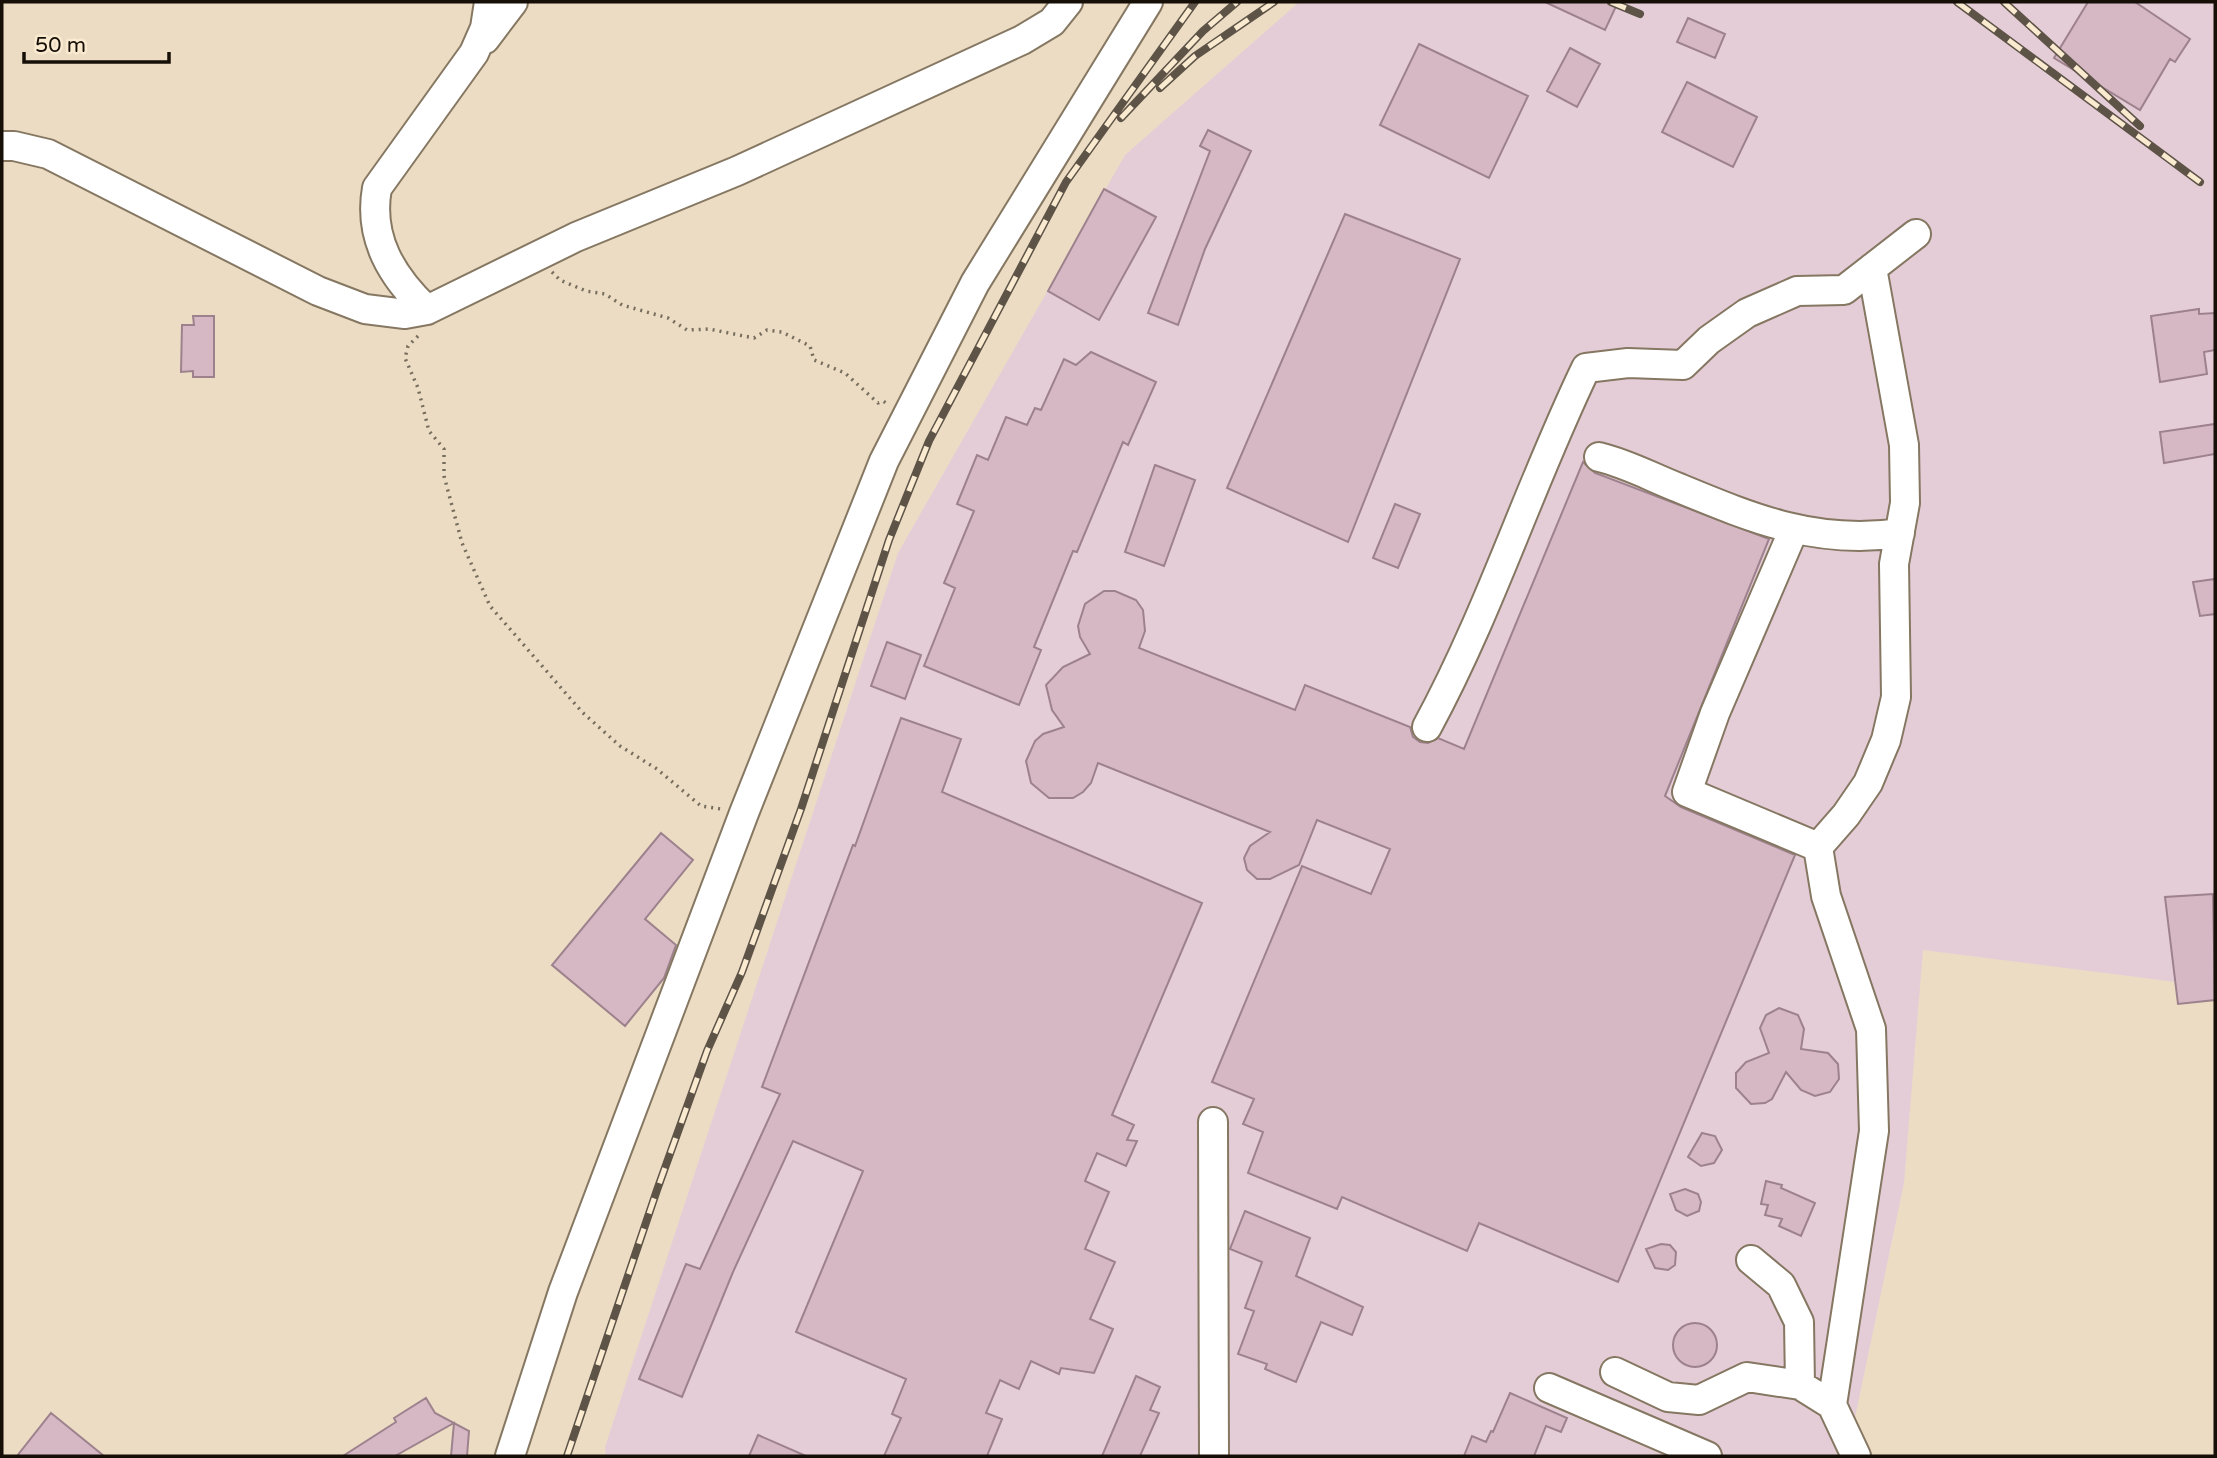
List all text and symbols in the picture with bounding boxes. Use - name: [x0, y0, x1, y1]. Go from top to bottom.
- scale bar: [24, 21, 170, 65]
- text: 50 m: [35, 33, 86, 58]

